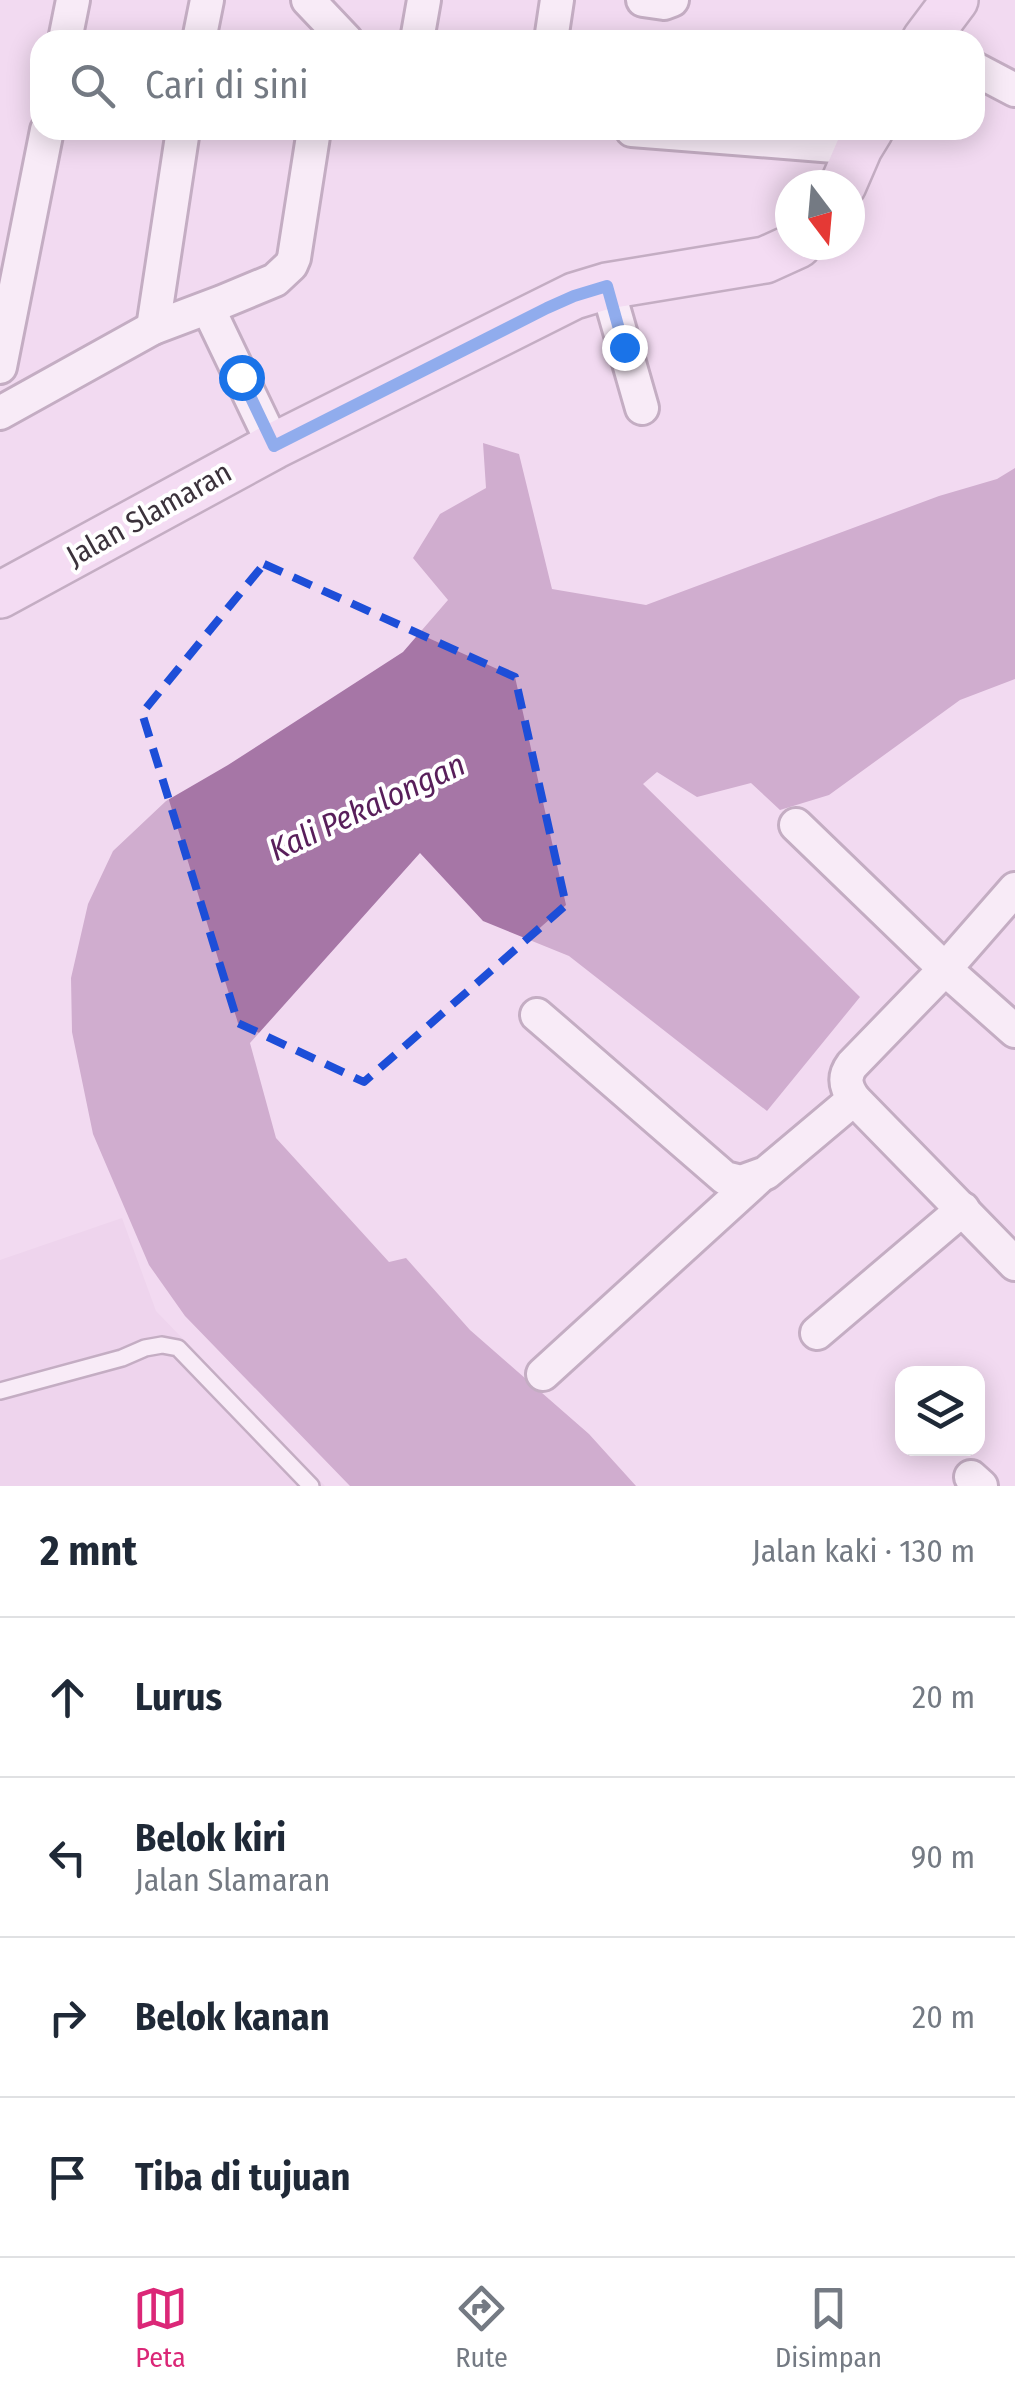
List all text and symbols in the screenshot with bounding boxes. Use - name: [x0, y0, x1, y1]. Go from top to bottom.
- search box: [30, 30, 985, 140]
- icon: search: [65, 58, 120, 113]
- text: Cari di sini: [145, 62, 309, 108]
- north arrow: [775, 170, 865, 260]
- route end: [602, 325, 648, 371]
- route start: [219, 355, 265, 401]
- street label: Jalan Slamaran: [60, 454, 238, 574]
- water label: Kali Pekalongan: [263, 745, 471, 869]
- map controls: [895, 1366, 985, 1456]
- button: layers: [895, 1366, 985, 1456]
- text: 2 mnt: [40, 1526, 137, 1576]
- text: Jalan kaki · 130 m: [752, 1532, 975, 1570]
- icon: ahead: [40, 1670, 95, 1725]
- text: Lurus: [135, 1674, 222, 1720]
- text: 20 m: [912, 1678, 975, 1716]
- text: Belok kiri: [135, 1815, 286, 1861]
- icon: left: [40, 1830, 95, 1885]
- text: 90 m: [911, 1838, 975, 1876]
- text: Jalan Slamaran: [135, 1861, 330, 1899]
- icon: right: [40, 1990, 95, 2045]
- text: Belok kanan: [135, 1994, 330, 2040]
- text: 20 m: [912, 1998, 975, 2036]
- icon: arrive: [40, 2150, 95, 2205]
- text: Tiba di tujuan: [135, 2154, 351, 2200]
- tab: Peta: [133, 2281, 188, 2374]
- tab: Rute: [454, 2281, 509, 2374]
- tab: Disimpan: [775, 2281, 882, 2374]

